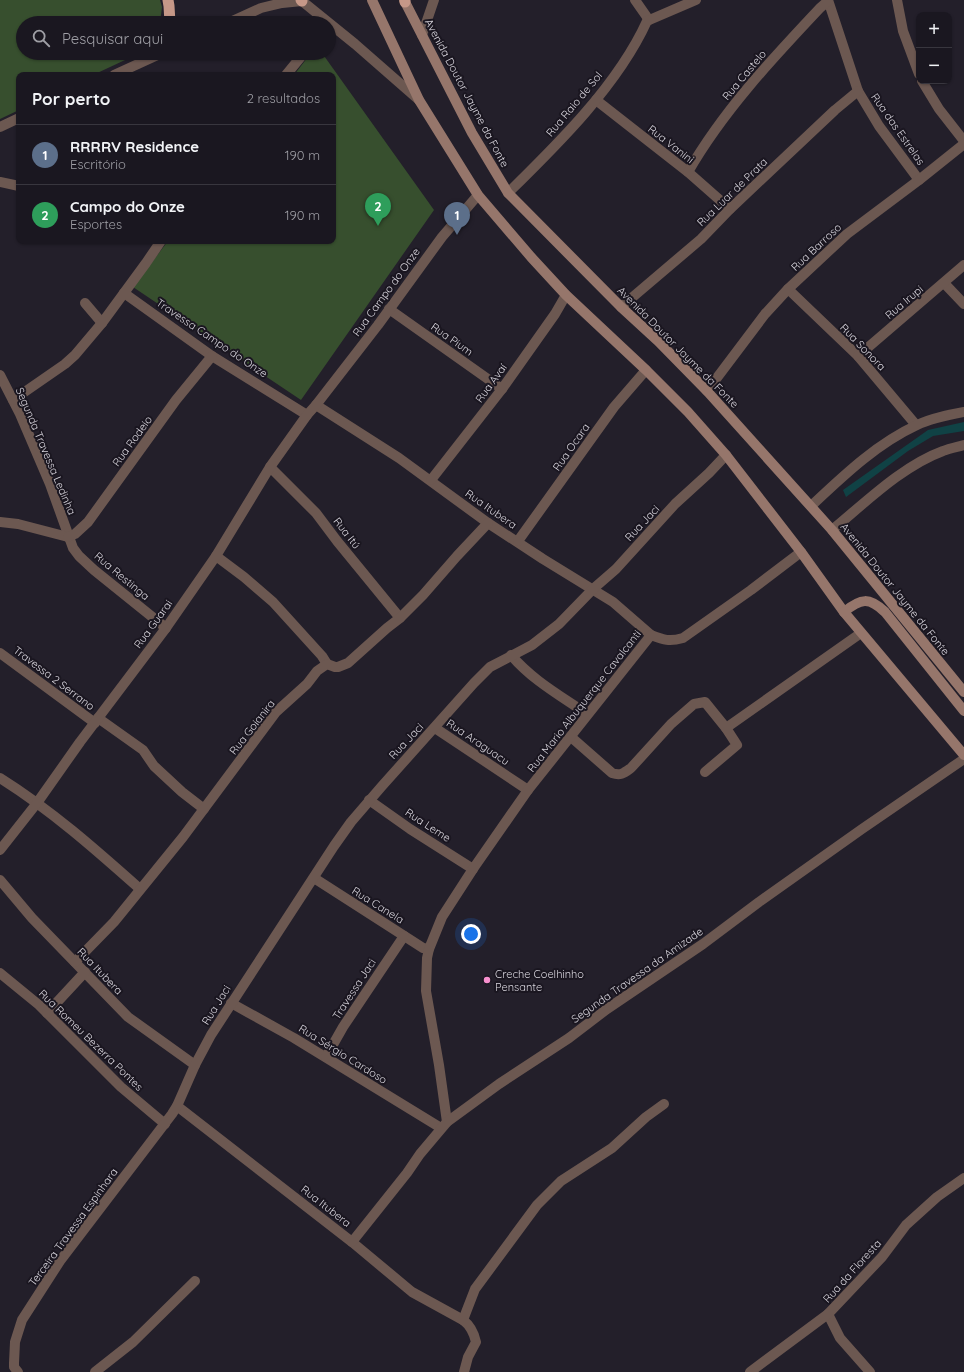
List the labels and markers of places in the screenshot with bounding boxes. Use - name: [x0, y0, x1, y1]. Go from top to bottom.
- pin: 2: [365, 193, 391, 226]
- pin: 1: [444, 202, 470, 235]
- place label: Creche Coelhinho Pensante: [495, 967, 584, 994]
- marker: Creche Coelhinho Pensante: [482, 975, 492, 985]

